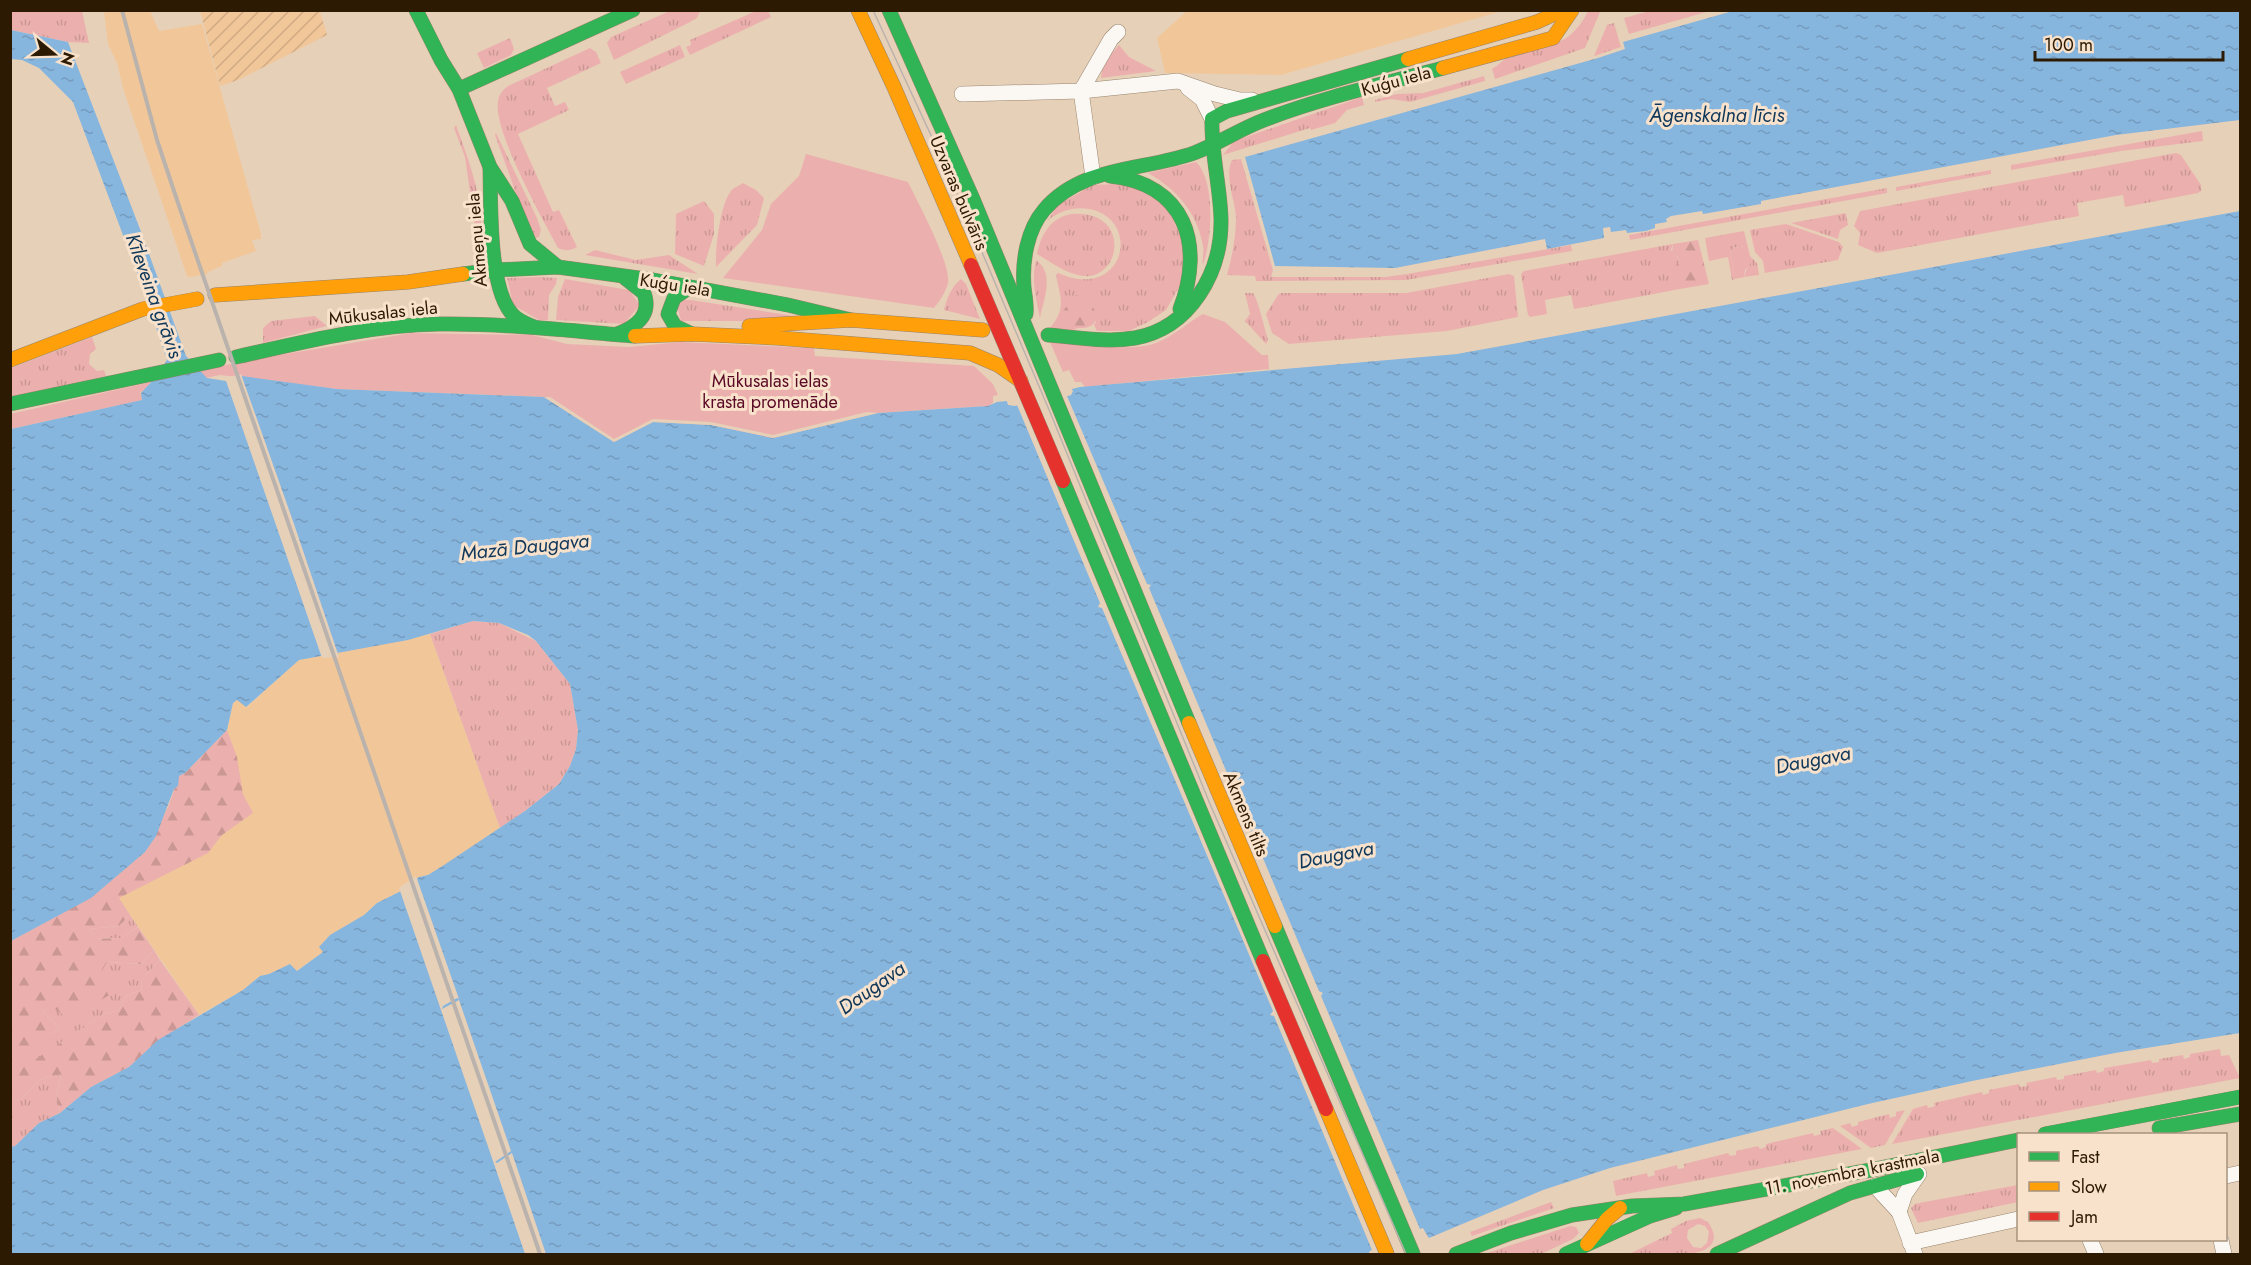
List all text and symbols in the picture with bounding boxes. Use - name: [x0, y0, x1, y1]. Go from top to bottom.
- north arrow: [24, 24, 84, 84]
- scale bar: [2035, 24, 2222, 62]
- text: 100 m: [2044, 32, 2093, 58]
- text: N: [55, 49, 81, 68]
- street label: Kuģu iela: [1358, 59, 1434, 103]
- water label: Āgenskalna līcis: [1649, 101, 1785, 130]
- street label: Uzvaras bulvāris: [923, 132, 995, 254]
- street label: Akmeņu iela: [460, 192, 494, 288]
- water label: Kīleveina grāvis: [118, 230, 190, 363]
- street label: Kuģu iela: [638, 267, 712, 303]
- street label: Mūkusalas iela: [327, 294, 439, 332]
- park label: Mūkusalas ielas krasta promenāde: [702, 368, 838, 415]
- water label: Mazā Daugava: [459, 526, 591, 568]
- water label: Daugava: [1773, 739, 1853, 781]
- street label: Akmens tilts: [1216, 768, 1276, 860]
- water label: Daugava: [1296, 834, 1376, 876]
- water label: Daugava: [833, 954, 911, 1022]
- legend: [2017, 1133, 2227, 1241]
- street label: 11. novembra krastmala: [1763, 1142, 1941, 1202]
- text: Fast: [2071, 1144, 2100, 1170]
- text: Slow: [2071, 1174, 2108, 1200]
- text: Jam: [2069, 1204, 2098, 1230]

